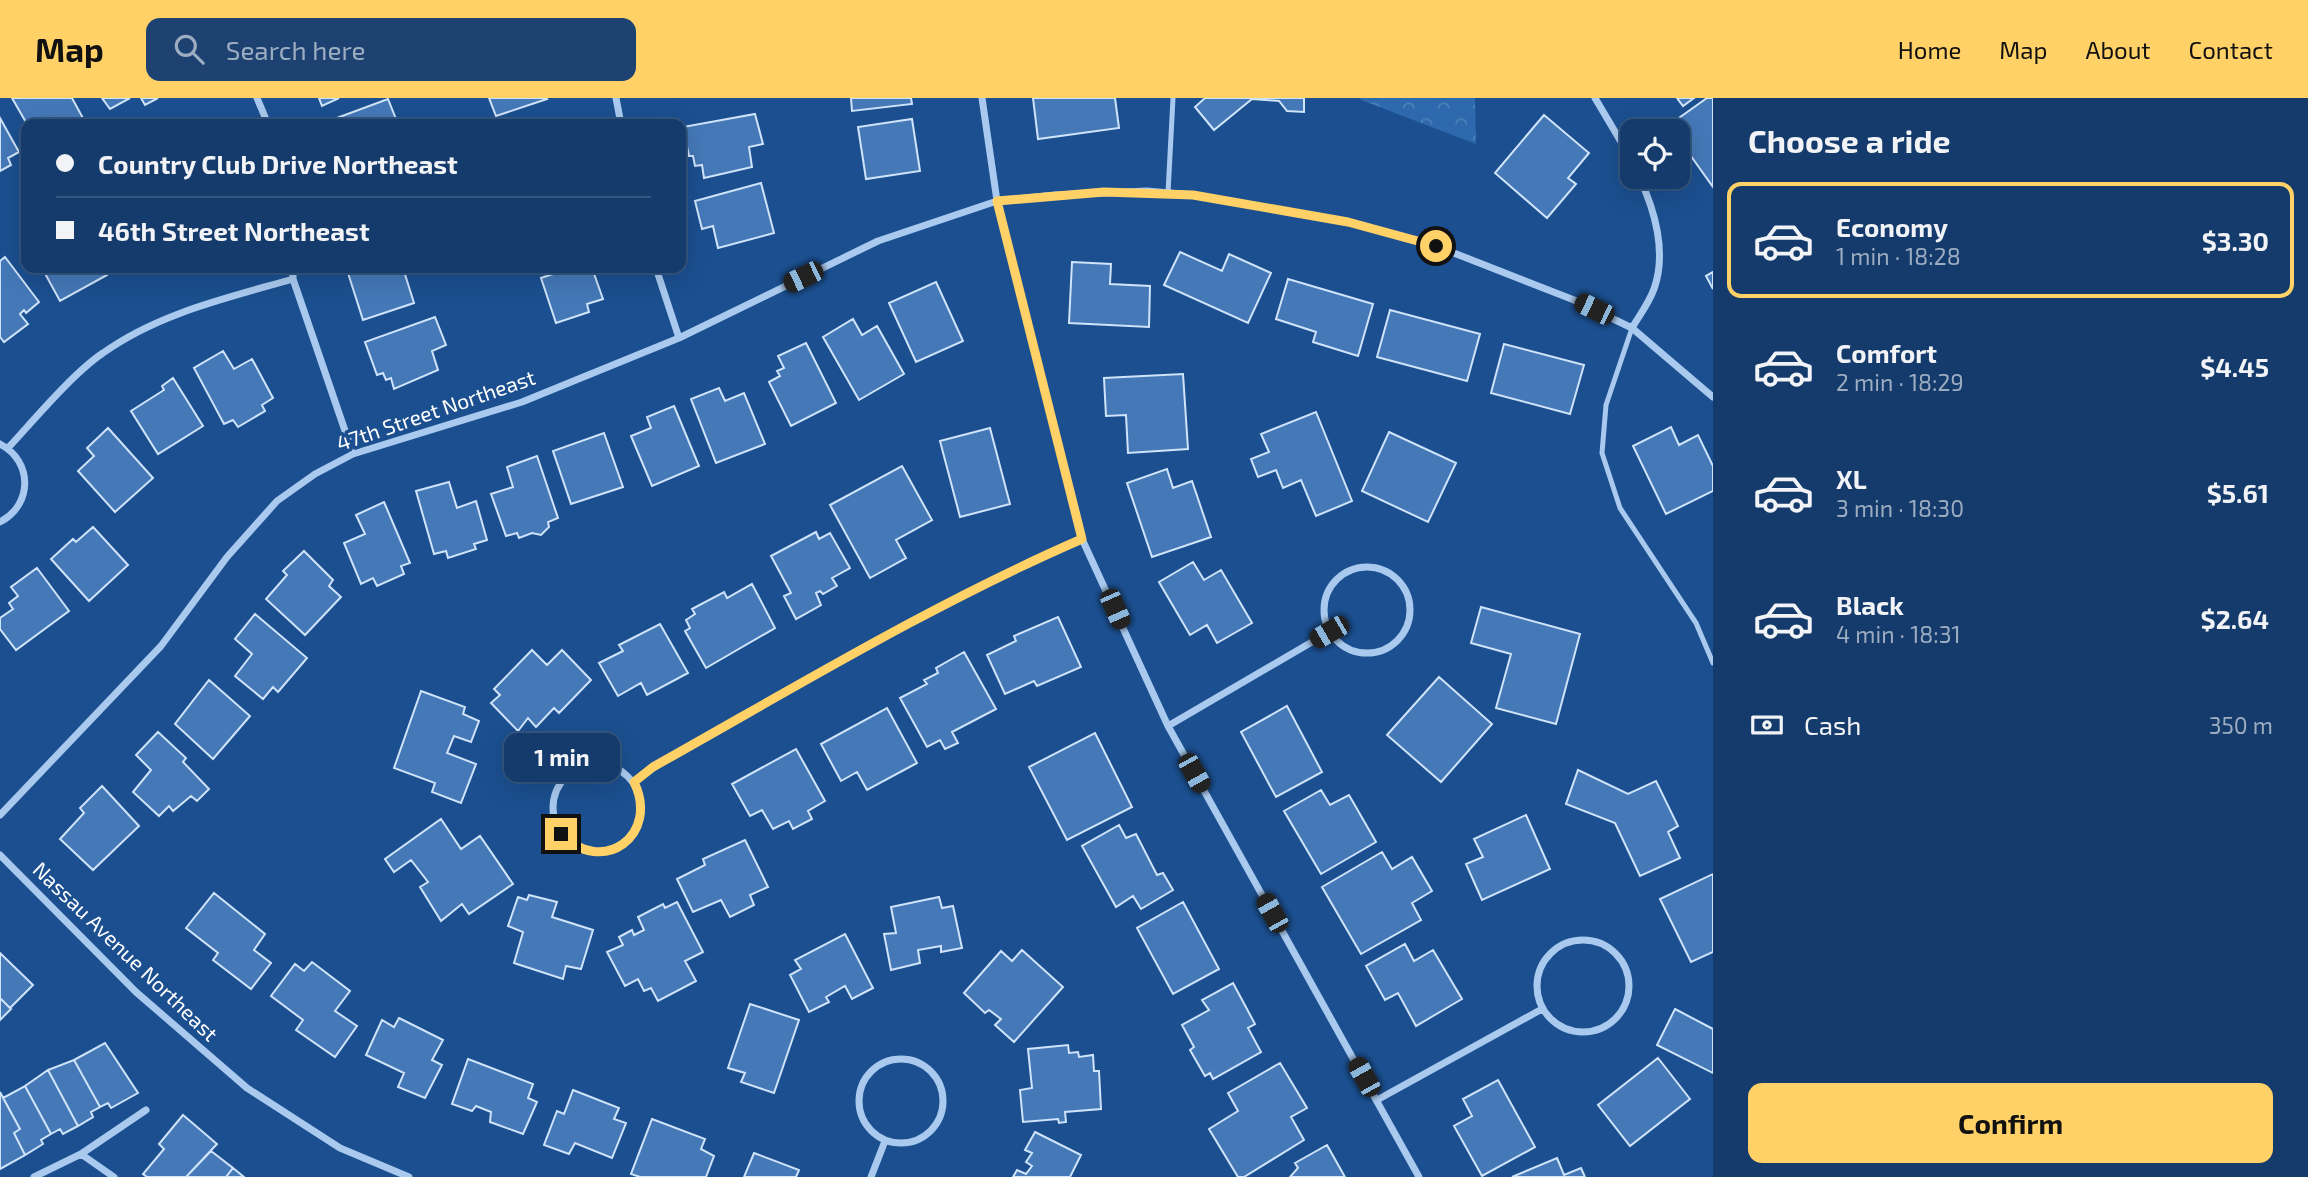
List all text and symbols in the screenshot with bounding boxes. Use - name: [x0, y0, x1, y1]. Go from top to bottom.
- search box: [146, 18, 636, 81]
- text: Map: [35, 29, 104, 69]
- icon: search: [170, 30, 208, 68]
- text: Search here: [226, 34, 365, 65]
- text: Home: [1898, 35, 1961, 64]
- text: Map: [1999, 35, 2047, 64]
- text: About: [2085, 35, 2151, 64]
- text: Contact: [2189, 35, 2273, 64]
- map controls: [1620, 119, 1690, 189]
- button: locate: [1620, 119, 1690, 189]
- text: Choose a ride: [1748, 121, 1951, 159]
- text: Country Club Drive Northeast: [98, 148, 458, 179]
- icon: car: [1752, 209, 1815, 272]
- text: Economy: [1836, 211, 1948, 242]
- text: 46th Street Northeast: [98, 215, 370, 246]
- text: $3.30: [2202, 225, 2269, 256]
- route start: [1420, 230, 1452, 262]
- text: 1 min · 18:28: [1836, 242, 1961, 270]
- car: [780, 258, 827, 296]
- car: [1571, 290, 1618, 328]
- icon: car: [1752, 335, 1815, 398]
- text: Comfort: [1836, 337, 1937, 368]
- text: $4.45: [2200, 351, 2269, 382]
- street label: 47th Street Northeast: [333, 364, 538, 455]
- text: 2 min · 18:29: [1836, 368, 1964, 396]
- icon: car: [1752, 461, 1815, 524]
- text: XL: [1836, 463, 1867, 494]
- text: $5.61: [2207, 477, 2269, 508]
- text: 3 min · 18:30: [1836, 494, 1964, 522]
- car: [1097, 586, 1134, 632]
- icon: car: [1752, 587, 1815, 650]
- text: Black: [1836, 589, 1904, 620]
- text: $2.64: [2201, 603, 2269, 634]
- car: [1306, 612, 1353, 652]
- text: 4 min · 18:31: [1836, 620, 1961, 648]
- icon: cash: [1748, 706, 1786, 744]
- text: Cash: [1804, 709, 1861, 740]
- text: 350 m: [2209, 711, 2273, 739]
- callout: 1 min: [503, 732, 619, 782]
- text: 1 min: [534, 743, 590, 771]
- car: [1175, 750, 1214, 796]
- route end: [545, 818, 577, 850]
- street label: Nassau Avenue Northeast: [28, 856, 224, 1046]
- car: [1253, 890, 1292, 936]
- car: [1345, 1054, 1384, 1100]
- button: Confirm: [1748, 1083, 2273, 1163]

